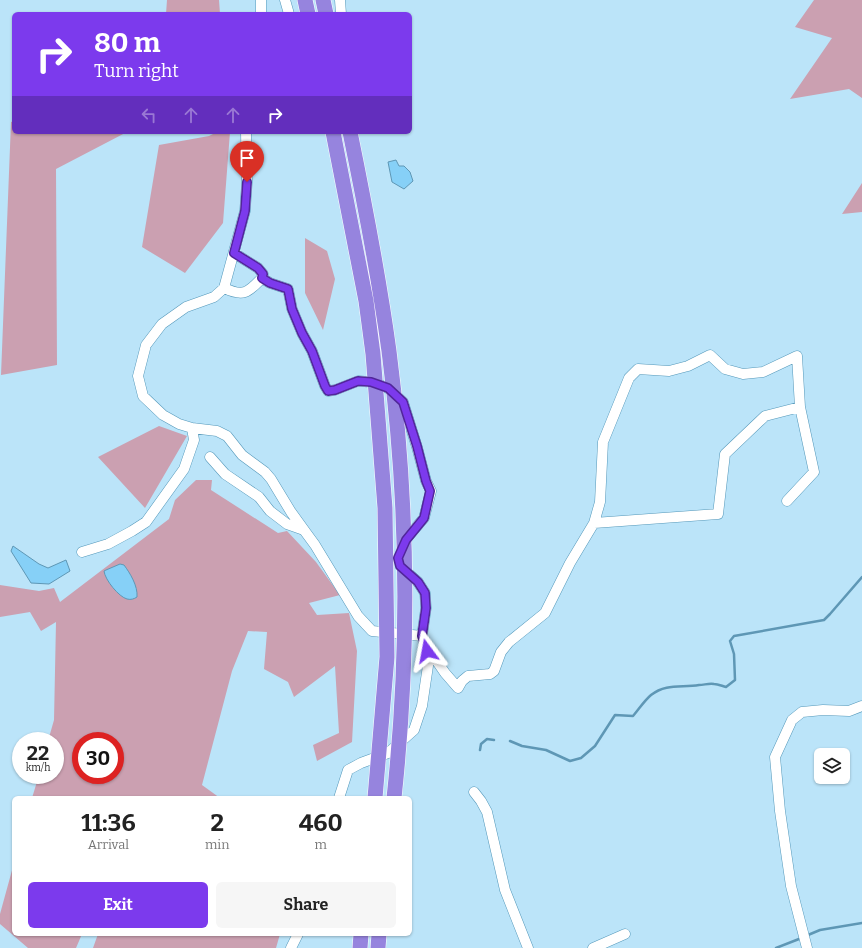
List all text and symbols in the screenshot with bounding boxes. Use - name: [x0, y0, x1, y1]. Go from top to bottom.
- text: 80 m: [94, 26, 160, 59]
- icon: right: [28, 28, 80, 80]
- text: Turn right: [94, 60, 179, 82]
- icon: left: [138, 104, 160, 126]
- icon: ahead: [180, 104, 202, 126]
- icon: ahead: [222, 104, 244, 126]
- icon: right: [264, 104, 286, 126]
- pin: [230, 141, 264, 182]
- icon: arrive: [236, 147, 258, 169]
- position arrow: [406, 630, 448, 672]
- speed limit sign: 30: [72, 732, 124, 784]
- text: 22: [27, 741, 49, 765]
- map controls: [814, 748, 850, 784]
- button: layers: [814, 748, 850, 784]
- text: km/h: [26, 762, 50, 774]
- text: 11:36: [81, 809, 136, 837]
- text: 2: [210, 809, 224, 837]
- text: 460: [299, 809, 343, 837]
- text: Arrival: [88, 837, 129, 852]
- text: min: [205, 837, 229, 852]
- text: m: [314, 837, 327, 852]
- button: Exit: [28, 882, 208, 928]
- button: Share: [216, 882, 396, 928]

